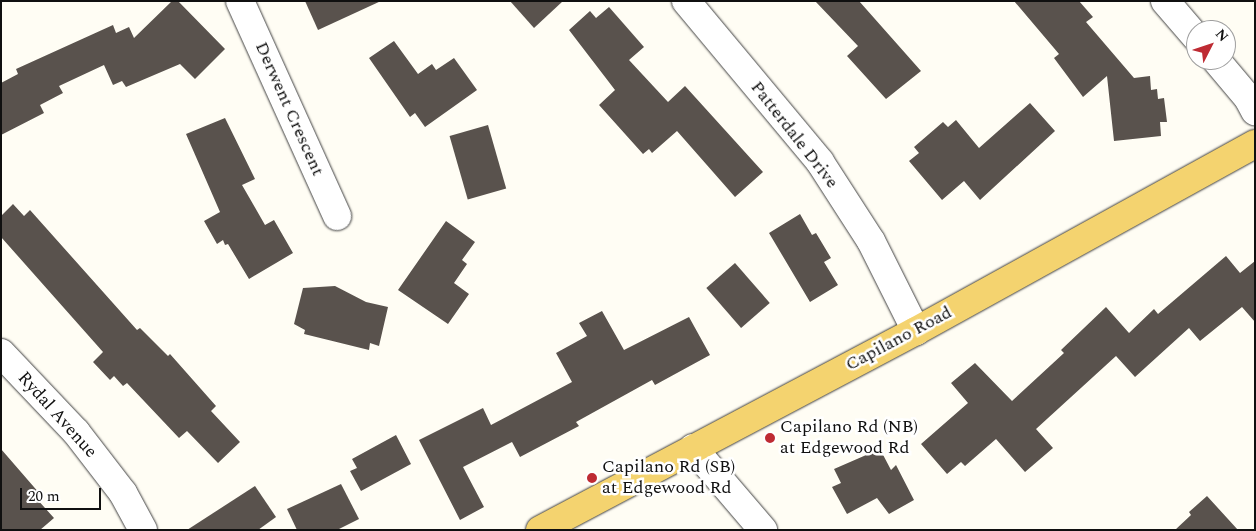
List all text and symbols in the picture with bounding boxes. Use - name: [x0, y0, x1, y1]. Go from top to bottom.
- north arrow: [1186, 20, 1236, 70]
- text: N: [1210, 24, 1234, 47]
- street label: Derwent Crescent: [250, 39, 328, 179]
- street label: Patterdale Drive: [746, 77, 842, 193]
- street label: Capilano Road: [842, 302, 956, 376]
- street label: Rydal Avenue: [13, 367, 101, 463]
- place label: Capilano Rd (NB) at Edgewood Rd: [780, 417, 918, 459]
- marker: Capilano Rd (NB) at Edgewood Rd: [764, 432, 776, 444]
- place label: Capilano Rd (SB) at Edgewood Rd: [602, 457, 735, 499]
- marker: Capilano Rd (SB) at Edgewood Rd: [586, 472, 598, 484]
- scale bar: [22, 478, 104, 510]
- text: 20 m: [28, 485, 60, 508]

